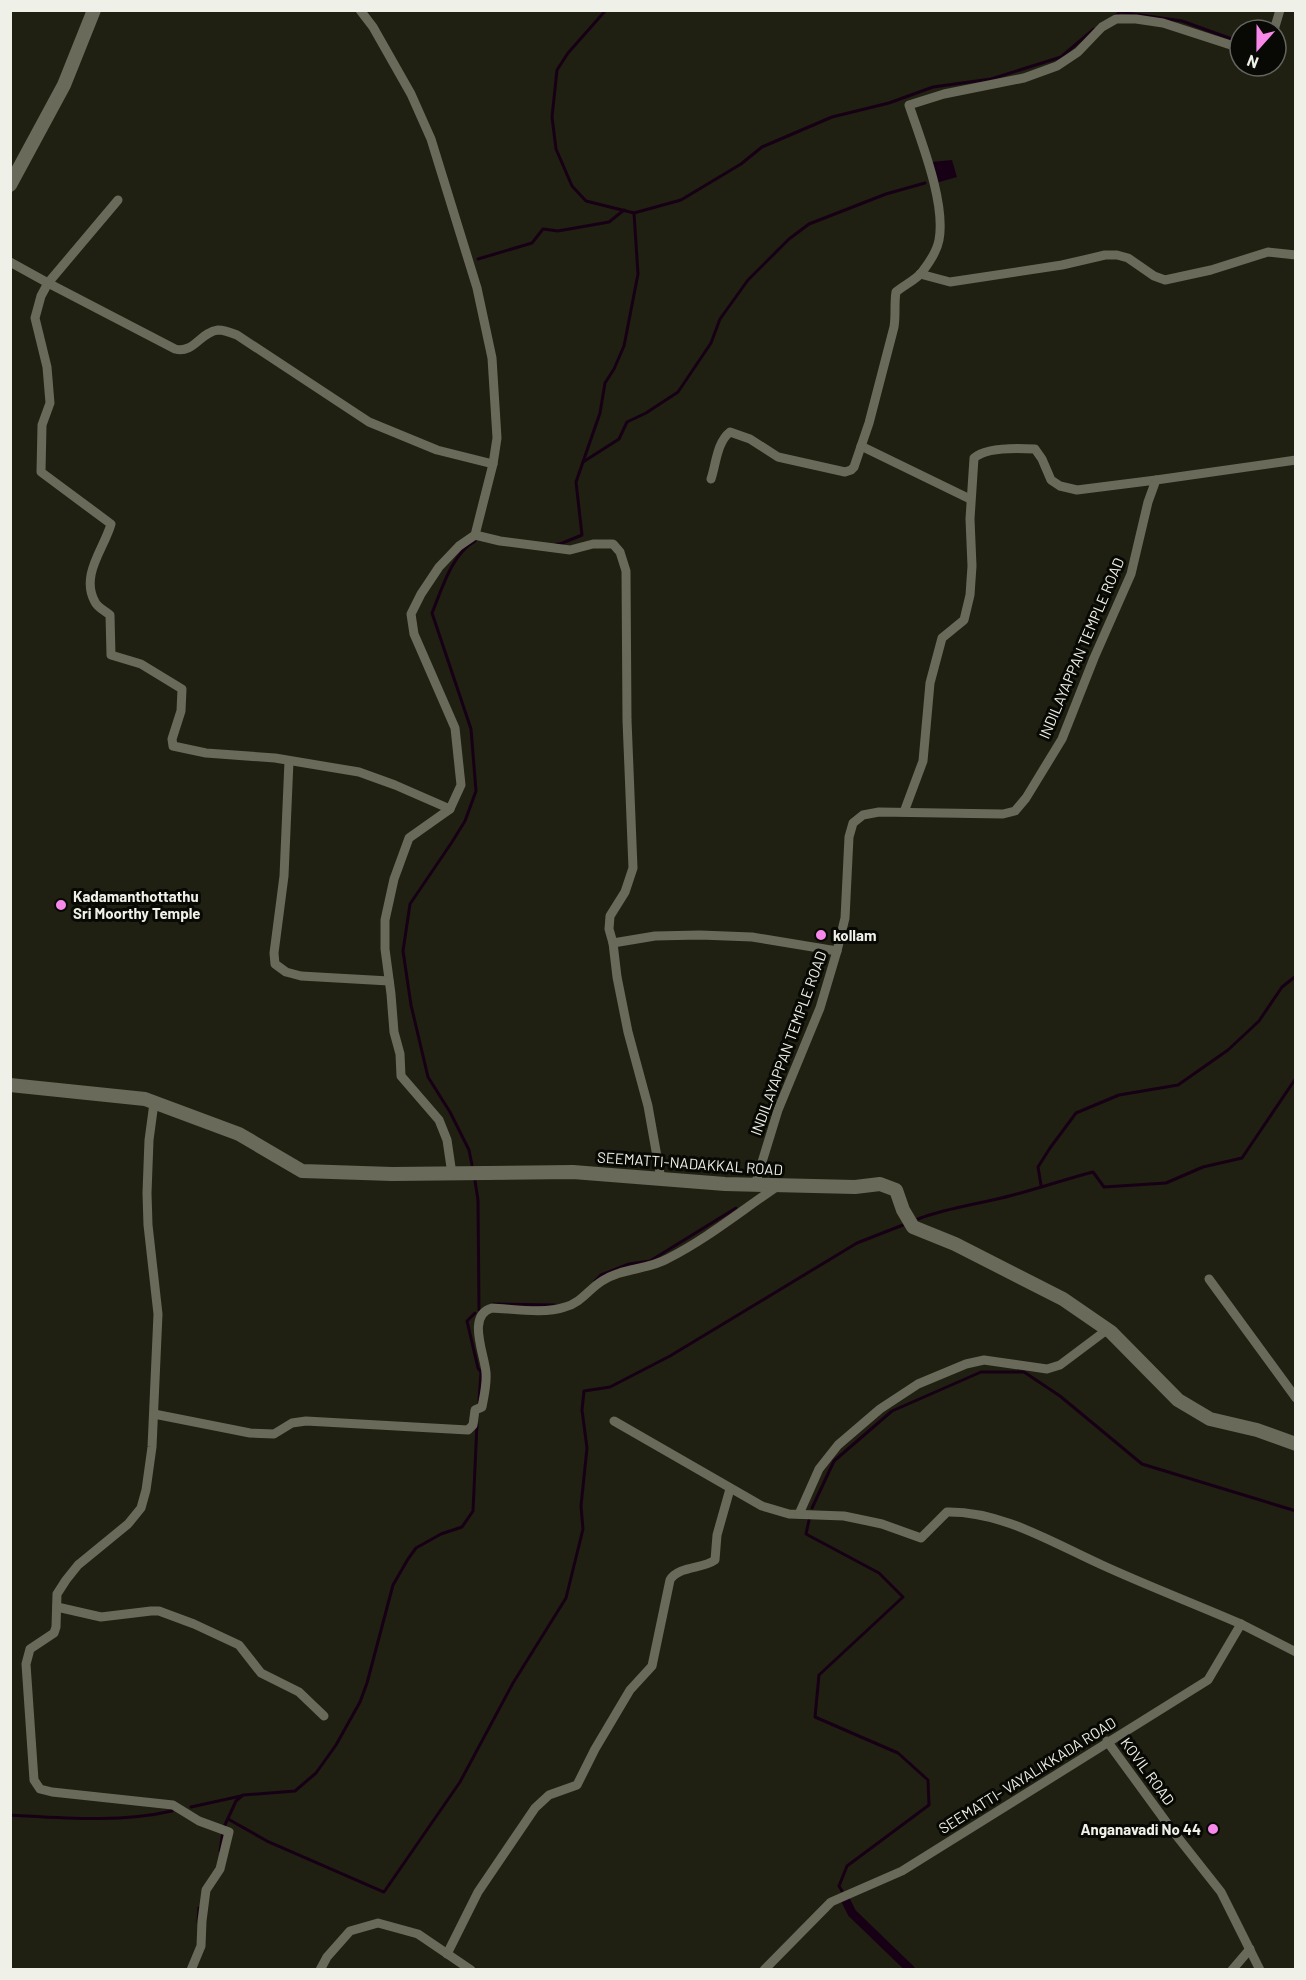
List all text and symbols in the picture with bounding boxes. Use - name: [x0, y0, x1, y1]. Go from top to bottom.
- north arrow: [1228, 18, 1288, 78]
- text: N: [1244, 52, 1261, 73]
- street label: INDILAYAPPAN TEMPLE ROAD: [1035, 555, 1127, 741]
- place label: Kadamanthottathu Sri Moorthy Temple: [73, 887, 201, 922]
- marker: Kadamanthottathu Sri Moorthy Temple: [54, 898, 68, 912]
- place label: kollam: [833, 926, 876, 944]
- marker: kollam: [814, 928, 828, 942]
- street label: INDILAYAPPAN TEMPLE ROAD: [746, 948, 830, 1138]
- street label: SEEMATTI-NADAKKAL ROAD: [597, 1148, 783, 1178]
- street label: SEEMATTI- VAYALIKKADA ROAD: [935, 1713, 1119, 1837]
- street label: KOVIL ROAD: [1117, 1734, 1179, 1808]
- place label: Anganavadi No 44: [1080, 1820, 1201, 1838]
- marker: Anganavadi No 44: [1206, 1822, 1220, 1836]

